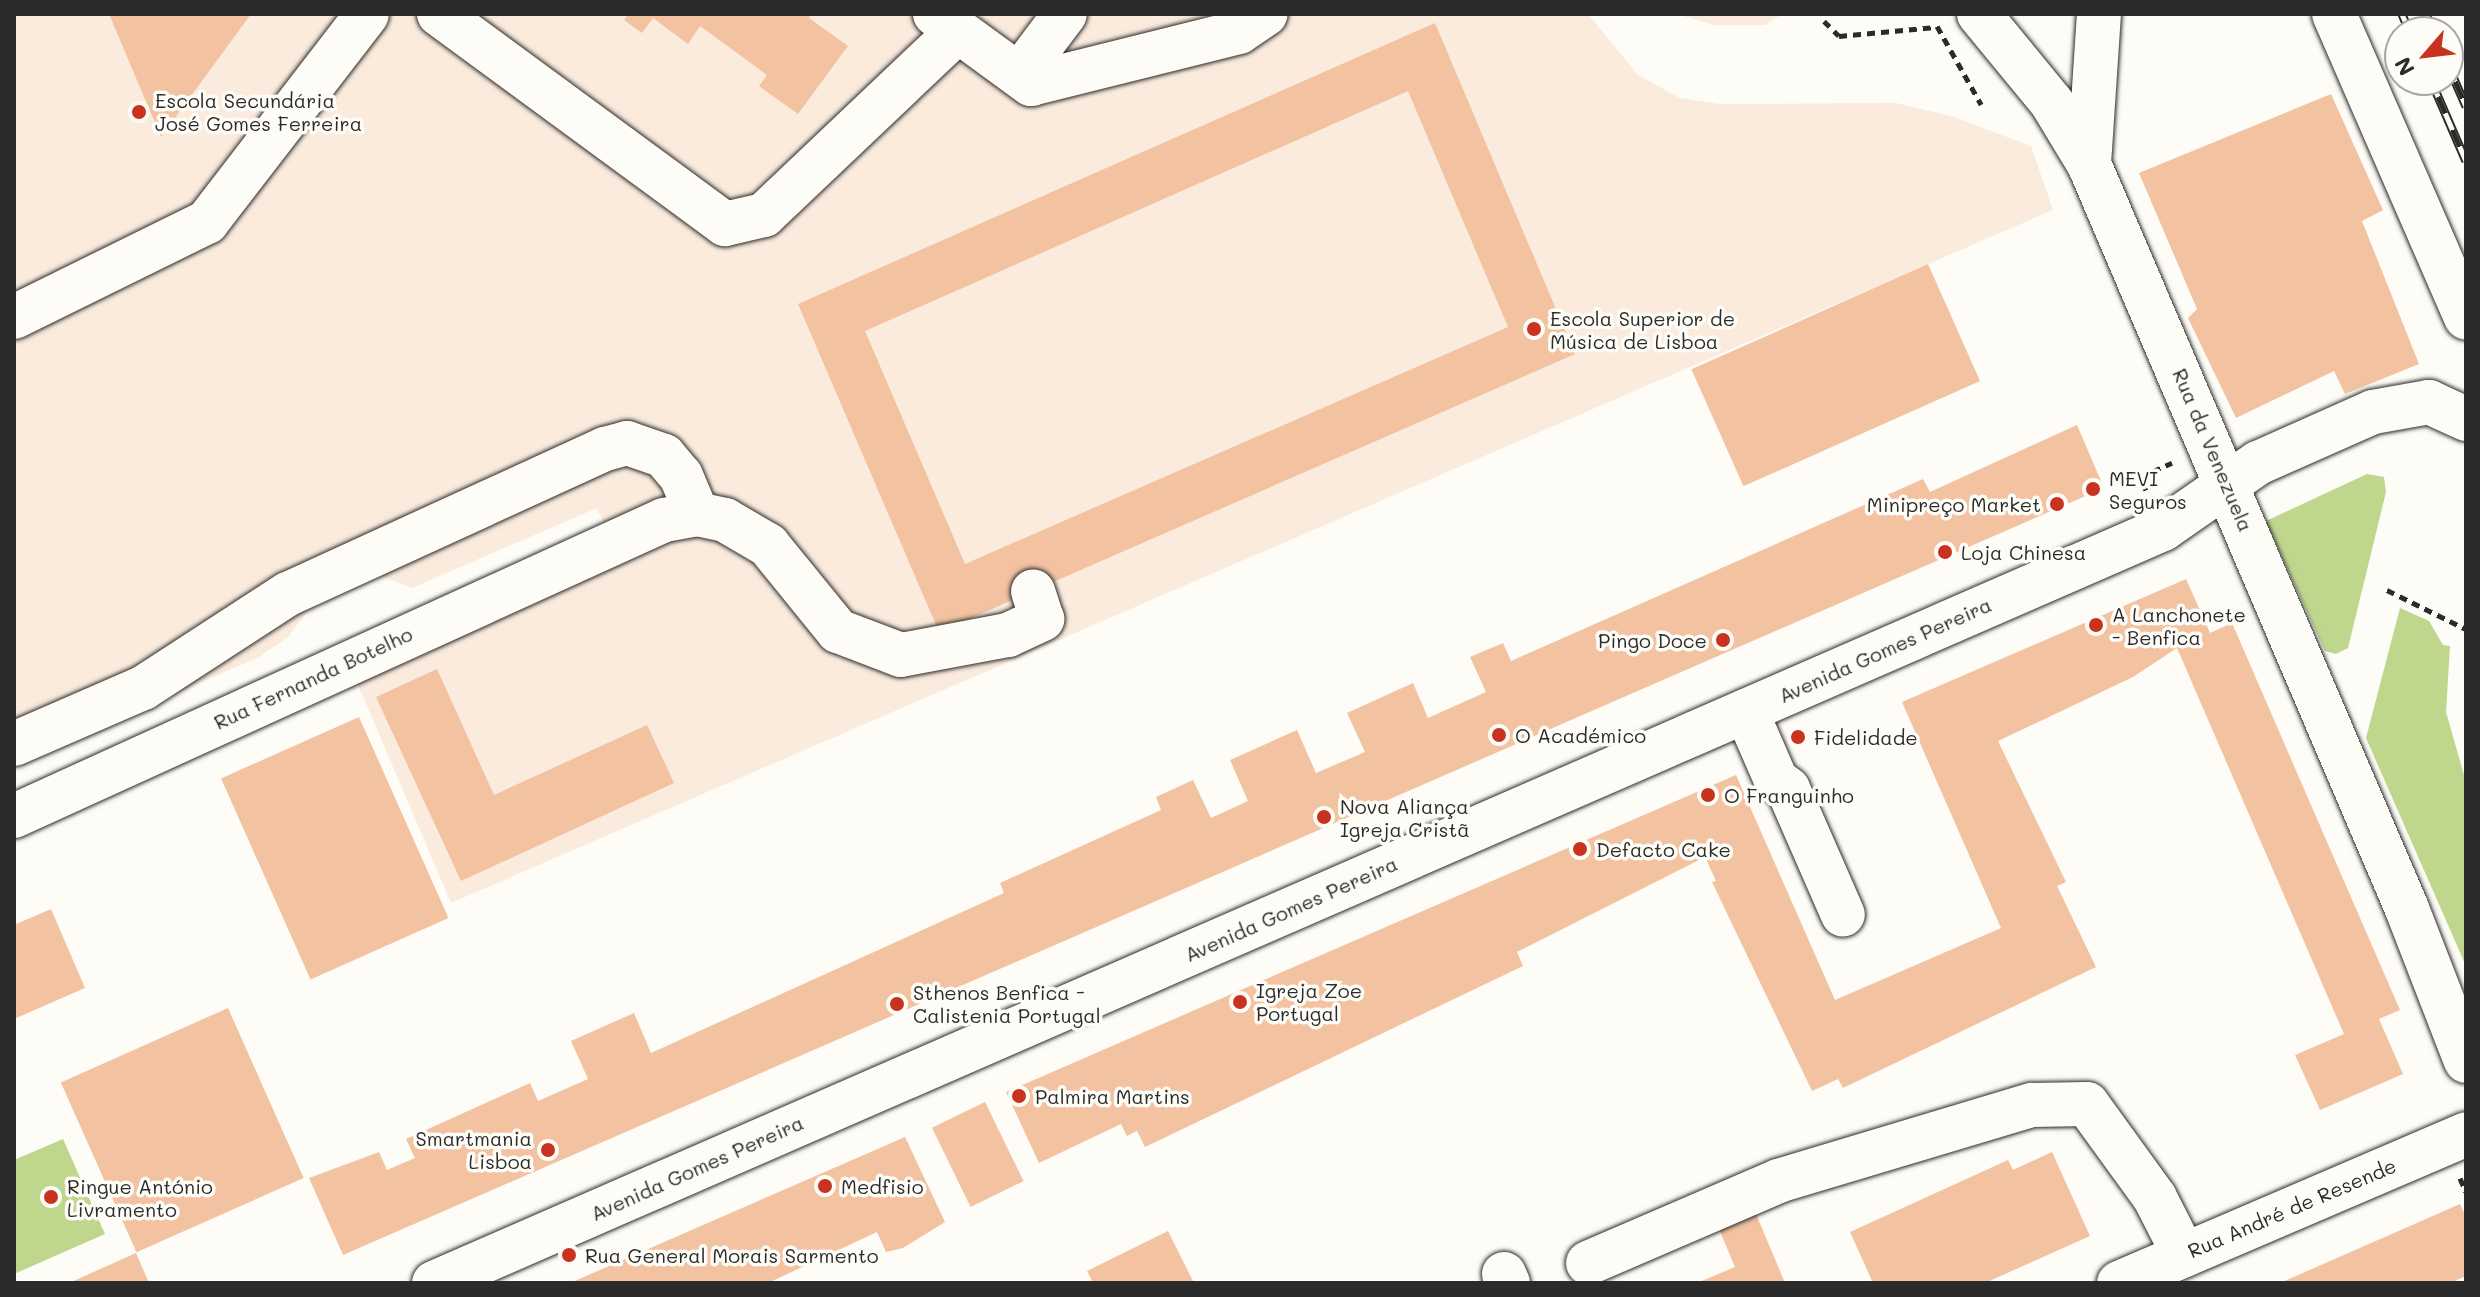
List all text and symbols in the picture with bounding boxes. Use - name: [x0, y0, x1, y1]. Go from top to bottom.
- north arrow: [2384, 16, 2464, 96]
- text: N: [2387, 52, 2421, 81]
- place label: Escola Secundária José Gomes Ferreira: [155, 88, 362, 135]
- marker: Escola Secundária José Gomes Ferreira: [130, 103, 148, 121]
- place label: Escola Superior de Música de Lisboa: [1550, 306, 1735, 353]
- marker: Escola Superior de Música de Lisboa: [1525, 320, 1543, 338]
- street label: Rua da Venezuela: [2168, 365, 2258, 535]
- place label: MEVI Seguros: [2109, 466, 2187, 513]
- marker: MEVI Seguros: [2084, 480, 2102, 498]
- place label: Minipreço Market: [1867, 492, 2041, 516]
- marker: Minipreço Market: [2048, 495, 2066, 513]
- place label: Loja Chinesa: [1961, 540, 2086, 564]
- marker: Loja Chinesa: [1936, 543, 1954, 561]
- street label: Avenida Gomes Pereira: [1775, 592, 1995, 708]
- place label: A Lanchonete - Benfica: [2112, 602, 2246, 649]
- marker: A Lanchonete - Benfica: [2087, 616, 2105, 634]
- street label: Rua Fernanda Botelho: [210, 621, 416, 735]
- place label: Pingo Doce: [1598, 628, 1707, 652]
- marker: Pingo Doce: [1714, 631, 1732, 649]
- place label: O Académico: [1515, 723, 1646, 747]
- place label: Fidelidade: [1814, 725, 1918, 749]
- marker: O Académico: [1490, 726, 1508, 744]
- marker: Fidelidade: [1789, 728, 1807, 746]
- place label: O Franguinho: [1724, 783, 1854, 807]
- marker: O Franguinho: [1699, 786, 1717, 804]
- place label: Nova Aliança Igreja Cristã: [1340, 794, 1470, 841]
- marker: Nova Aliança Igreja Cristã: [1315, 808, 1333, 826]
- place label: Defacto Cake: [1596, 837, 1731, 861]
- marker: Defacto Cake: [1571, 840, 1589, 858]
- street label: Avenida Gomes Pereira: [1181, 851, 1401, 967]
- place label: Igreja Zoe Portugal: [1256, 978, 1362, 1025]
- place label: Sthenos Benfica - Calistenia Portugal: [913, 980, 1101, 1027]
- marker: Igreja Zoe Portugal: [1231, 993, 1249, 1011]
- marker: Sthenos Benfica - Calistenia Portugal: [888, 995, 906, 1013]
- place label: Palmira Martins: [1035, 1084, 1190, 1108]
- marker: Palmira Martins: [1010, 1087, 1028, 1105]
- street label: Avenida Gomes Pereira: [587, 1110, 807, 1226]
- place label: Smartmania Lisboa: [415, 1126, 532, 1173]
- marker: Smartmania Lisboa: [539, 1141, 557, 1159]
- street label: Rua André de Resende: [2184, 1153, 2400, 1263]
- place label: Ringue António Livramento: [67, 1174, 213, 1221]
- place label: Medfisio: [841, 1174, 924, 1198]
- marker: Medfisio: [816, 1177, 834, 1195]
- marker: Ringue António Livramento: [42, 1188, 60, 1206]
- place label: Rua General Morais Sarmento: [585, 1243, 879, 1267]
- marker: Rua General Morais Sarmento: [560, 1246, 578, 1264]

